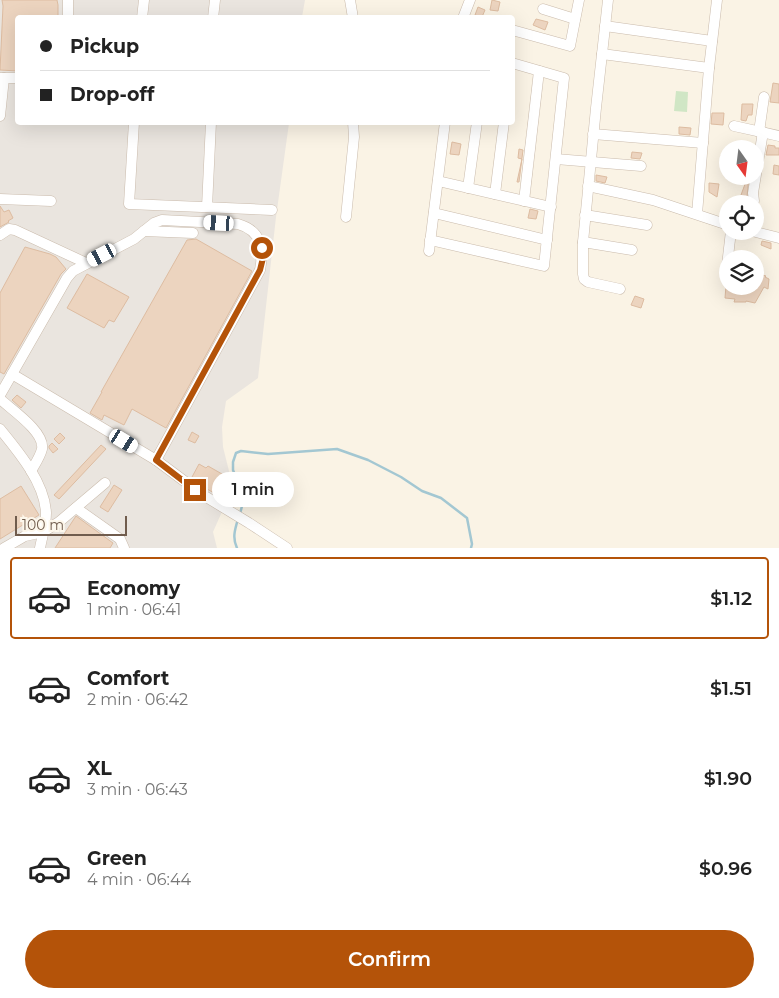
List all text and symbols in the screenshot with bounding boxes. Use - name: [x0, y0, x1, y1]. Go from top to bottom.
- text: Pickup: [70, 35, 139, 58]
- text: Drop-off: [70, 83, 154, 106]
- north arrow: [719, 140, 764, 185]
- map controls: [719, 140, 764, 295]
- button: locate: [719, 195, 764, 240]
- car: [203, 215, 234, 231]
- route start: [251, 237, 273, 259]
- car: [85, 242, 118, 268]
- button: layers: [719, 250, 764, 295]
- car: [107, 427, 140, 455]
- callout: 1 min: [212, 472, 295, 508]
- route end: [184, 479, 206, 501]
- text: 1 min: [232, 480, 274, 499]
- scale bar: [15, 513, 128, 536]
- text: 100 m: [22, 516, 64, 534]
- icon: car: [27, 576, 72, 621]
- text: Economy: [87, 577, 180, 600]
- text: $1.12: [710, 587, 752, 610]
- text: 1 min · 06:41: [87, 600, 181, 619]
- icon: car: [27, 666, 72, 711]
- text: Comfort: [87, 667, 169, 690]
- text: $1.51: [710, 677, 752, 700]
- text: 2 min · 06:42: [87, 690, 188, 709]
- icon: car: [27, 756, 72, 801]
- text: XL: [87, 757, 112, 780]
- text: $1.90: [704, 767, 752, 790]
- text: 3 min · 06:43: [87, 780, 188, 799]
- icon: car: [27, 846, 72, 891]
- text: Green: [87, 847, 147, 870]
- text: $0.96: [699, 857, 752, 880]
- text: 4 min · 06:44: [87, 870, 191, 889]
- button: Confirm: [25, 930, 754, 988]

